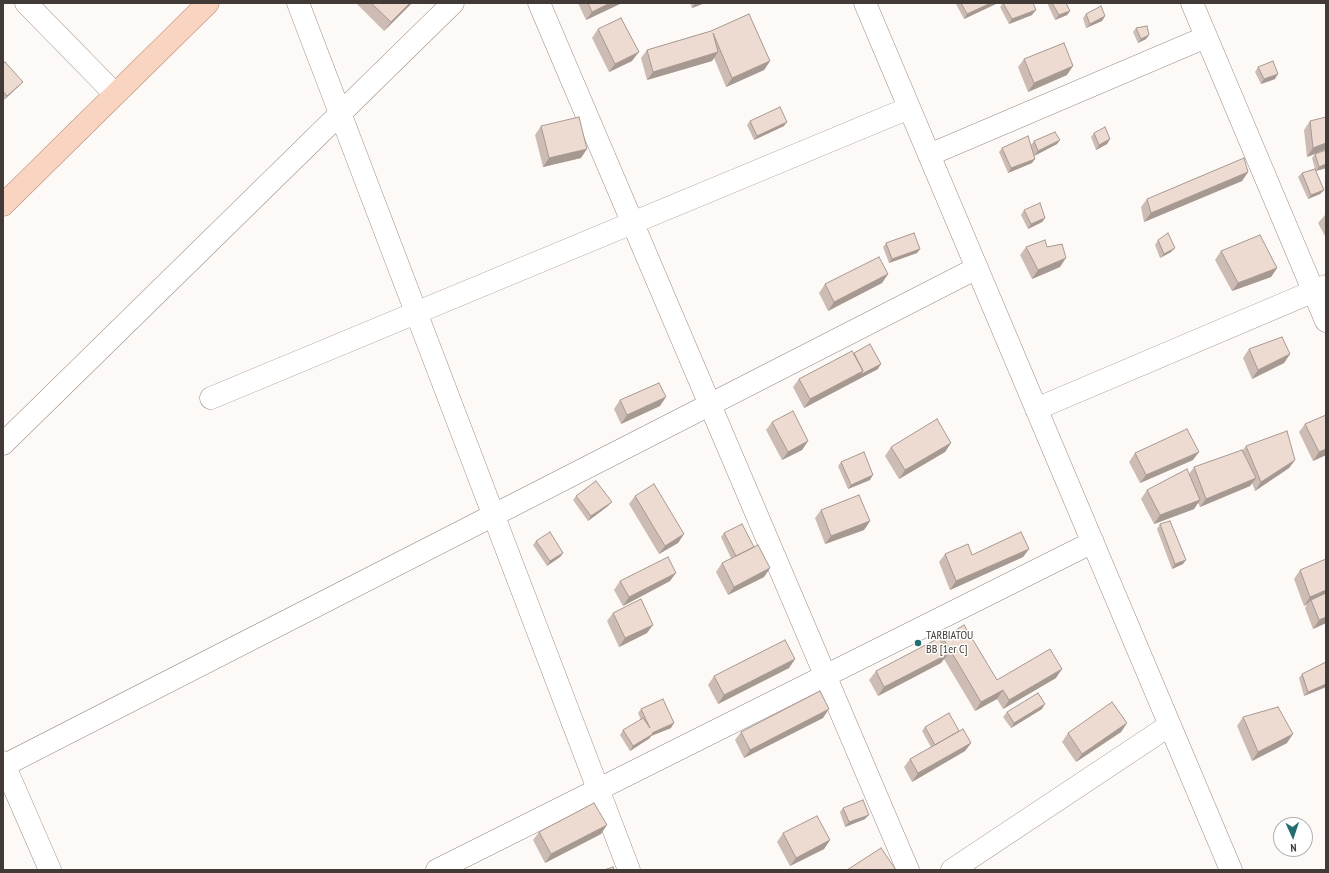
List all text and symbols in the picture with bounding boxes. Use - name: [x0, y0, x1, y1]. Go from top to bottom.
- place label: TARBIATOU BB [1er C]: [926, 629, 973, 657]
- marker: TARBIATOU BB [1er C]: [913, 638, 923, 648]
- north arrow: [1273, 817, 1313, 857]
- text: N: [1290, 841, 1297, 855]

